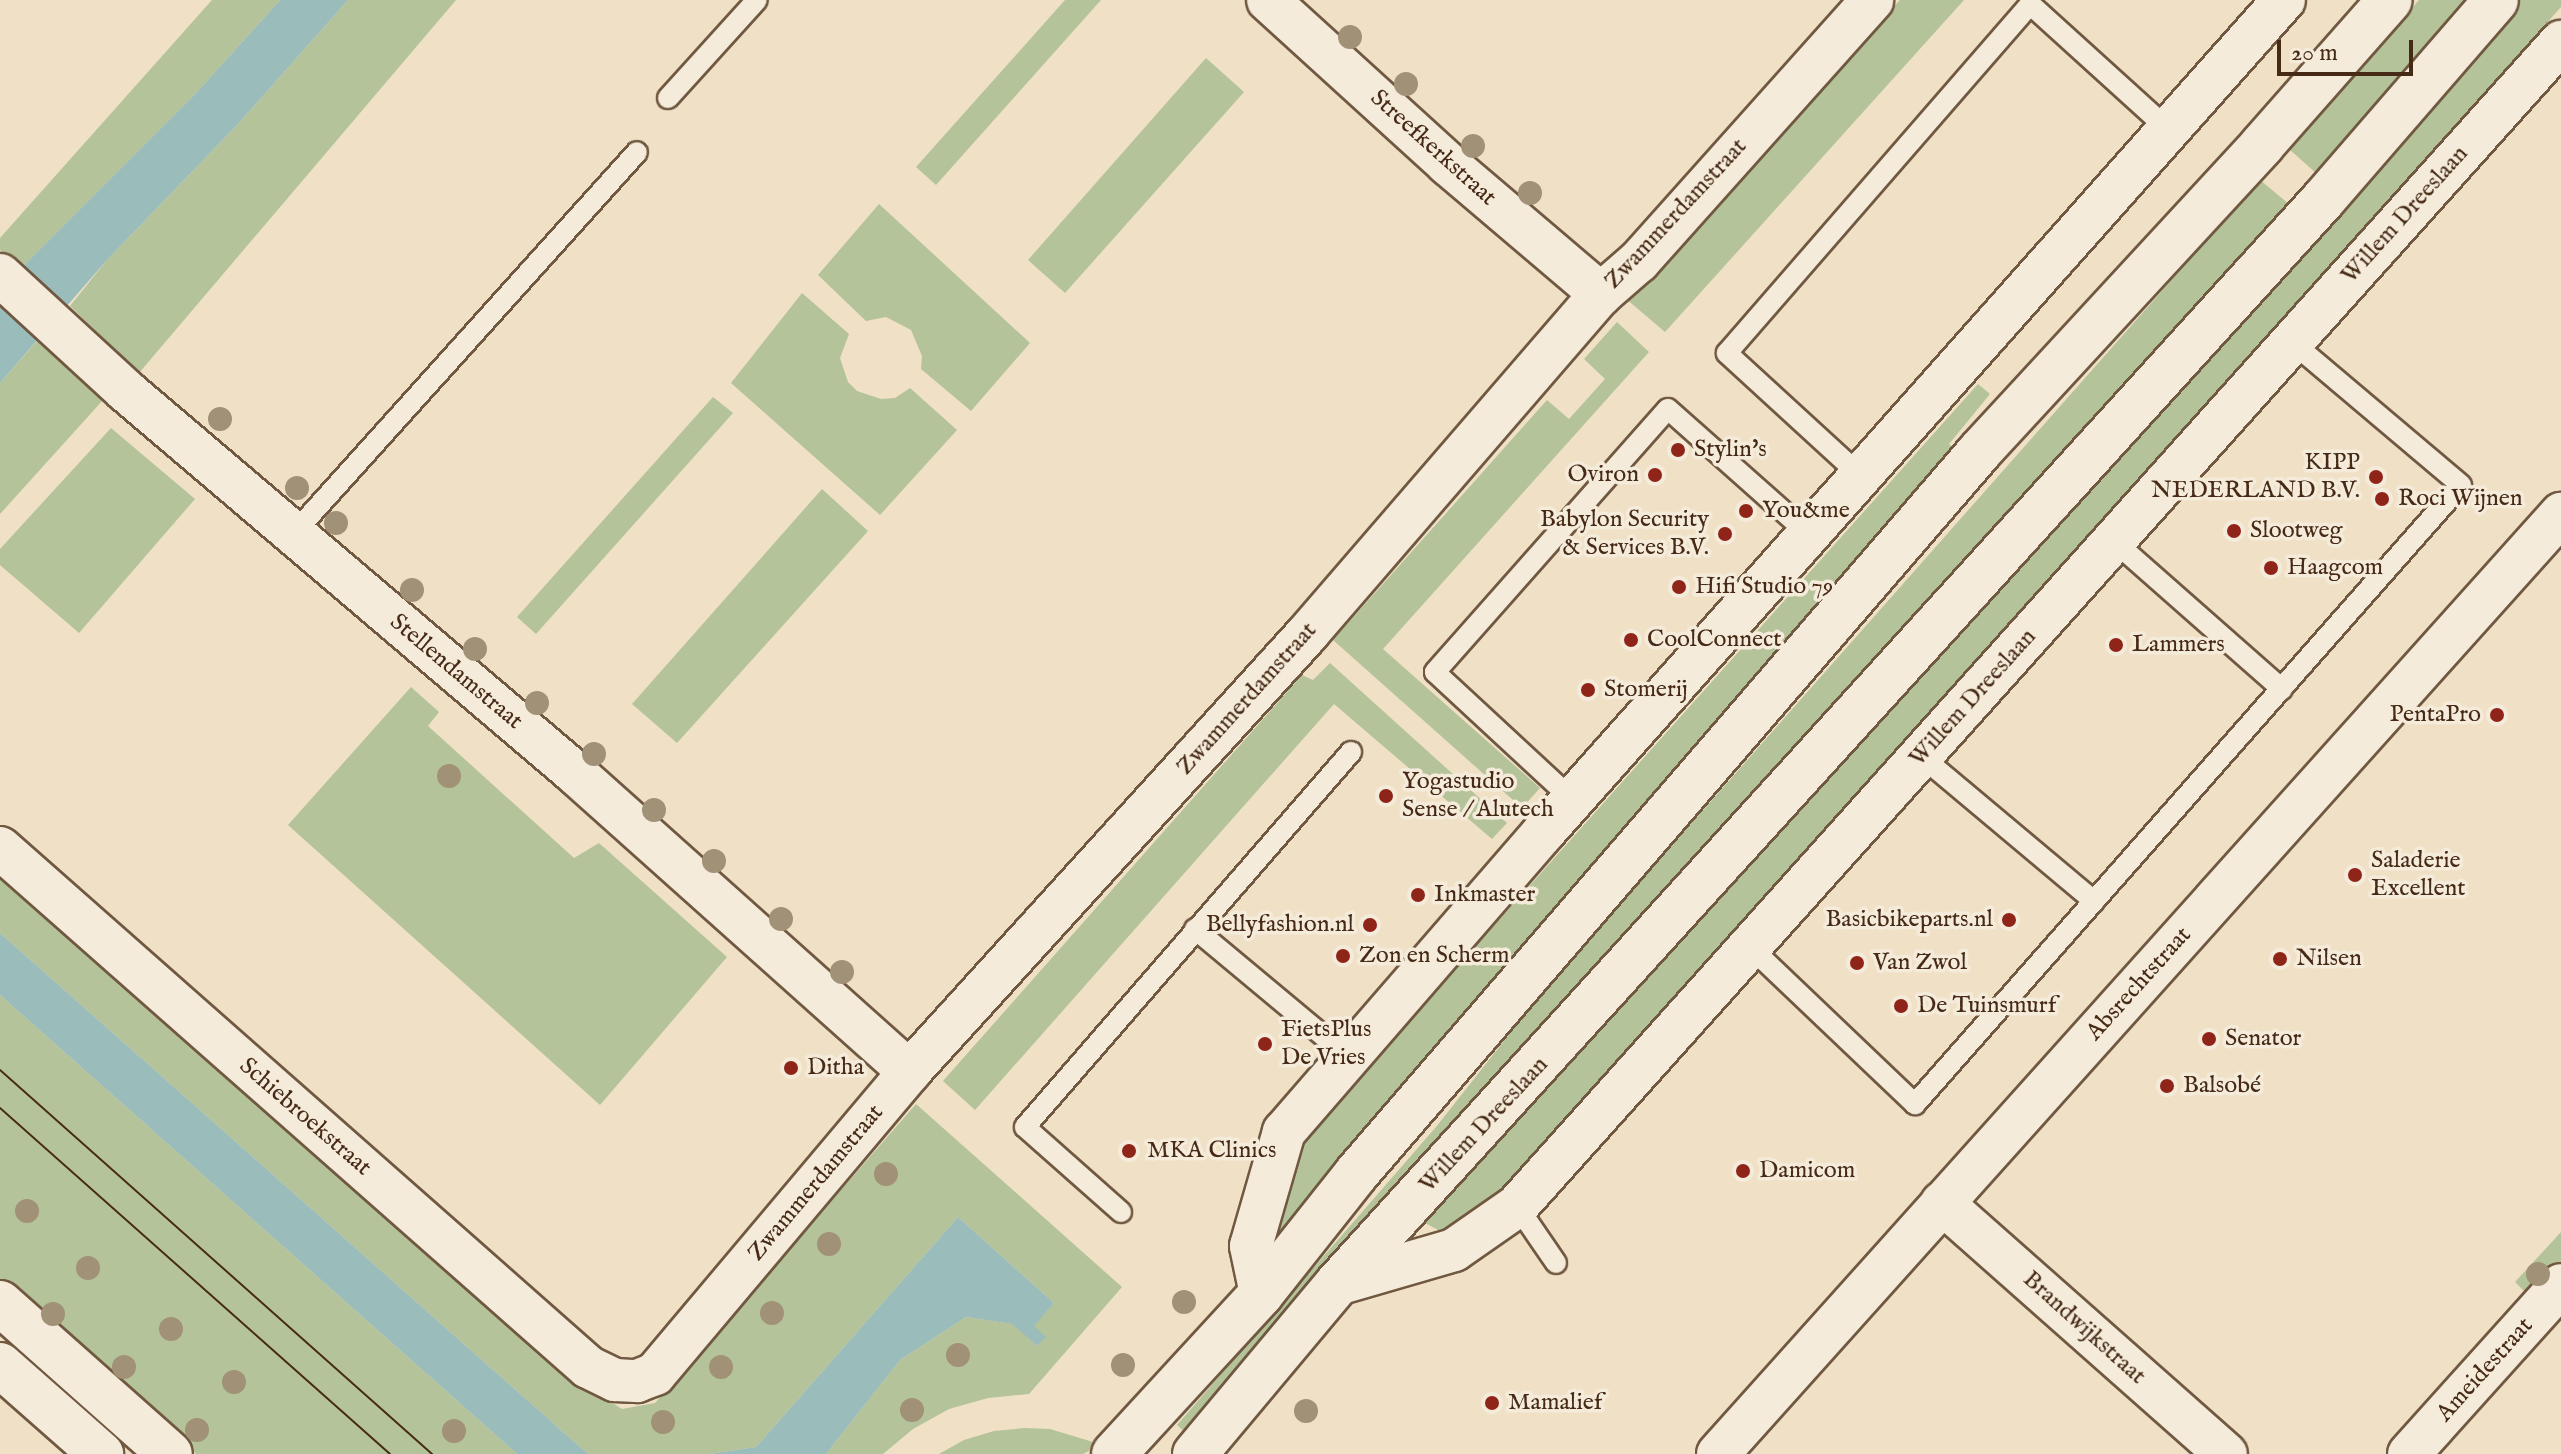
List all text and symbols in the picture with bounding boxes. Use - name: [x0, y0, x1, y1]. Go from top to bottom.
- scale bar: [2281, 24, 2417, 74]
- text: 20 m: [2291, 38, 2338, 69]
- street label: Streefkerkstraat: [1364, 84, 1502, 212]
- street label: Zwammerdamstraat: [1599, 133, 1753, 295]
- street label: Willem Dreeslaan: [2335, 140, 2475, 290]
- place label: Stylin's: [1694, 436, 1767, 464]
- marker: Stylin's: [1669, 441, 1687, 459]
- place label: KIPP NEDERLAND B.V.: [2151, 449, 2360, 505]
- place label: Oviron: [1568, 461, 1639, 489]
- marker: Oviron: [1646, 466, 1664, 484]
- marker: KIPP NEDERLAND B.V.: [2367, 468, 2385, 486]
- place label: Roci Wijnen: [2398, 485, 2523, 513]
- marker: Roci Wijnen: [2373, 490, 2391, 508]
- place label: You&me: [1762, 497, 1850, 525]
- marker: You&me: [1737, 502, 1755, 520]
- place label: Babylon Security & Services B.V.: [1540, 506, 1709, 562]
- place label: Slootweg: [2250, 517, 2343, 545]
- marker: Slootweg: [2225, 522, 2243, 540]
- marker: Babylon Security & Services B.V.: [1716, 525, 1734, 543]
- place label: Haagcom: [2287, 554, 2383, 582]
- marker: Haagcom: [2262, 559, 2280, 577]
- place label: Hifi Studio 79: [1695, 573, 1833, 601]
- marker: Hifi Studio 79: [1670, 578, 1688, 596]
- street label: Stellendamstraat: [384, 608, 528, 736]
- street label: Zwammerdamstraat: [1171, 617, 1323, 781]
- street label: Willem Dreeslaan: [1903, 623, 2043, 773]
- place label: CoolConnect: [1647, 626, 1782, 654]
- marker: CoolConnect: [1622, 631, 1640, 649]
- place label: Lammers: [2132, 631, 2225, 659]
- marker: Lammers: [2107, 636, 2125, 654]
- place label: Stomerij: [1604, 676, 1688, 704]
- marker: Stomerij: [1579, 681, 1597, 699]
- place label: PentaPro: [2389, 701, 2481, 729]
- marker: PentaPro: [2488, 706, 2506, 724]
- place label: Yogastudio Sense / Alutech: [1402, 768, 1554, 824]
- marker: Yogastudio Sense / Alutech: [1377, 787, 1395, 805]
- place label: Saladerie Excellent: [2371, 847, 2465, 903]
- marker: Saladerie Excellent: [2346, 866, 2364, 884]
- place label: Inkmaster: [1434, 881, 1535, 909]
- marker: Inkmaster: [1409, 886, 1427, 904]
- place label: Basicbikeparts.nl: [1825, 906, 1993, 934]
- place label: Bellyfashion.nl: [1206, 911, 1354, 939]
- marker: Basicbikeparts.nl: [2000, 911, 2018, 929]
- marker: Bellyfashion.nl: [1361, 916, 1379, 934]
- street label: Absrechtstraat: [2080, 921, 2198, 1047]
- place label: Zon en Scherm: [1359, 942, 1509, 970]
- place label: Nilsen: [2296, 945, 2362, 973]
- marker: Zon en Scherm: [1334, 947, 1352, 965]
- place label: Van Zwol: [1873, 949, 1967, 977]
- marker: Nilsen: [2271, 950, 2289, 968]
- marker: Van Zwol: [1848, 954, 1866, 972]
- place label: De Tuinsmurf: [1917, 992, 2056, 1020]
- marker: De Tuinsmurf: [1892, 997, 1910, 1015]
- place label: FietsPlus De Vries: [1281, 1016, 1371, 1072]
- place label: Senator: [2225, 1025, 2301, 1053]
- marker: Senator: [2200, 1030, 2218, 1048]
- marker: FietsPlus De Vries: [1256, 1035, 1274, 1053]
- street label: Willem Dreeslaan: [1414, 1051, 1554, 1199]
- street label: Schiebroekstraat: [233, 1052, 377, 1182]
- place label: Ditha: [807, 1054, 864, 1082]
- marker: Ditha: [782, 1059, 800, 1077]
- place label: Balsobé: [2183, 1072, 2261, 1100]
- marker: Balsobé: [2158, 1077, 2176, 1095]
- street label: Zwammerdamstraat: [742, 1099, 890, 1267]
- place label: MKA Clinics: [1147, 1137, 1276, 1165]
- marker: MKA Clinics: [1118, 1140, 1140, 1162]
- place label: Damicom: [1759, 1157, 1855, 1185]
- marker: Damicom: [1734, 1162, 1752, 1180]
- street label: Brandwijkstraat: [2017, 1265, 2151, 1391]
- street label: Ameidestraat: [2431, 1312, 2539, 1428]
- place label: Mamalief: [1508, 1389, 1602, 1417]
- marker: Mamalief: [1483, 1394, 1501, 1412]

